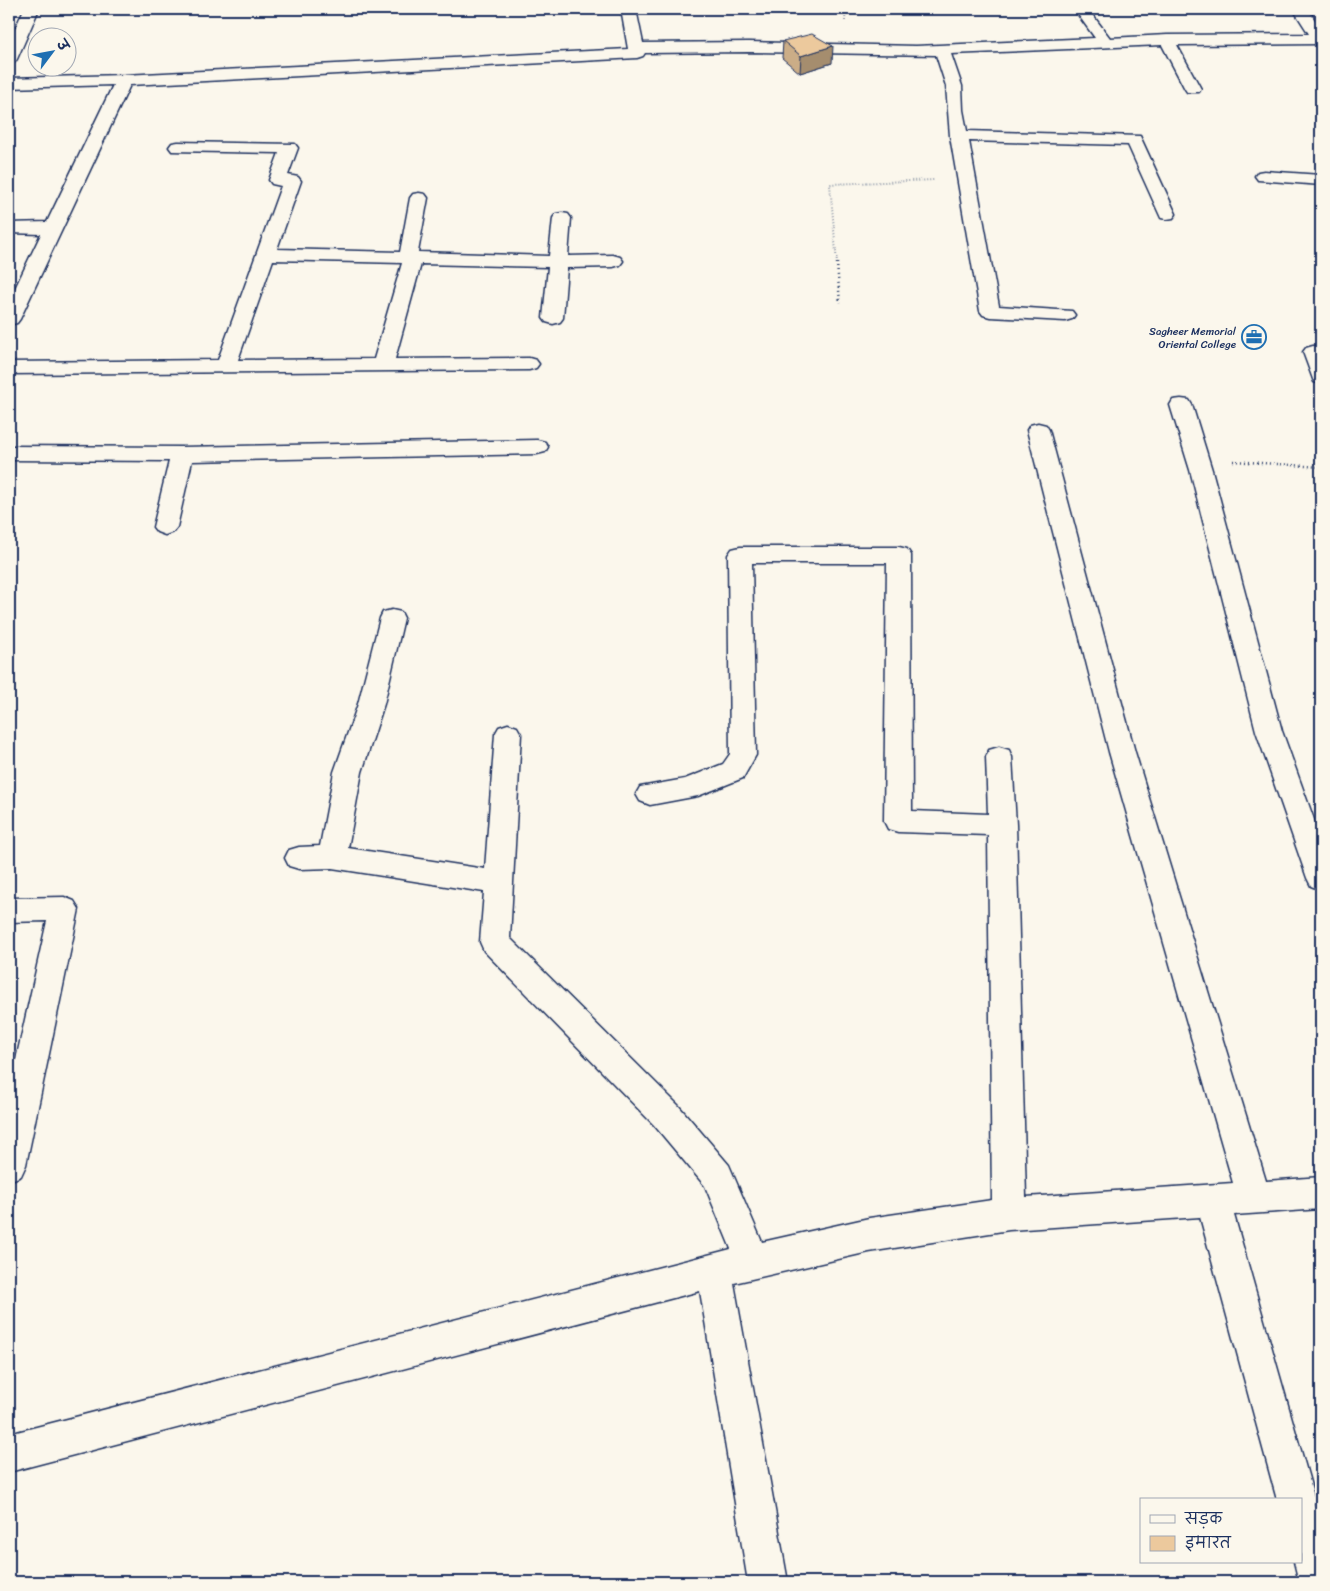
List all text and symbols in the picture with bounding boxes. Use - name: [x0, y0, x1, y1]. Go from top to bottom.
- north arrow: [28, 28, 78, 78]
- text: उ: [48, 33, 77, 57]
- place label: Sagheer Memorial Oriental College: [1149, 322, 1237, 354]
- office icon: Sagheer Memorial Oriental College: [1241, 324, 1267, 350]
- legend: [1140, 1498, 1302, 1564]
- text: सड़क: [1184, 1506, 1223, 1532]
- text: इमारत: [1185, 1530, 1232, 1556]

